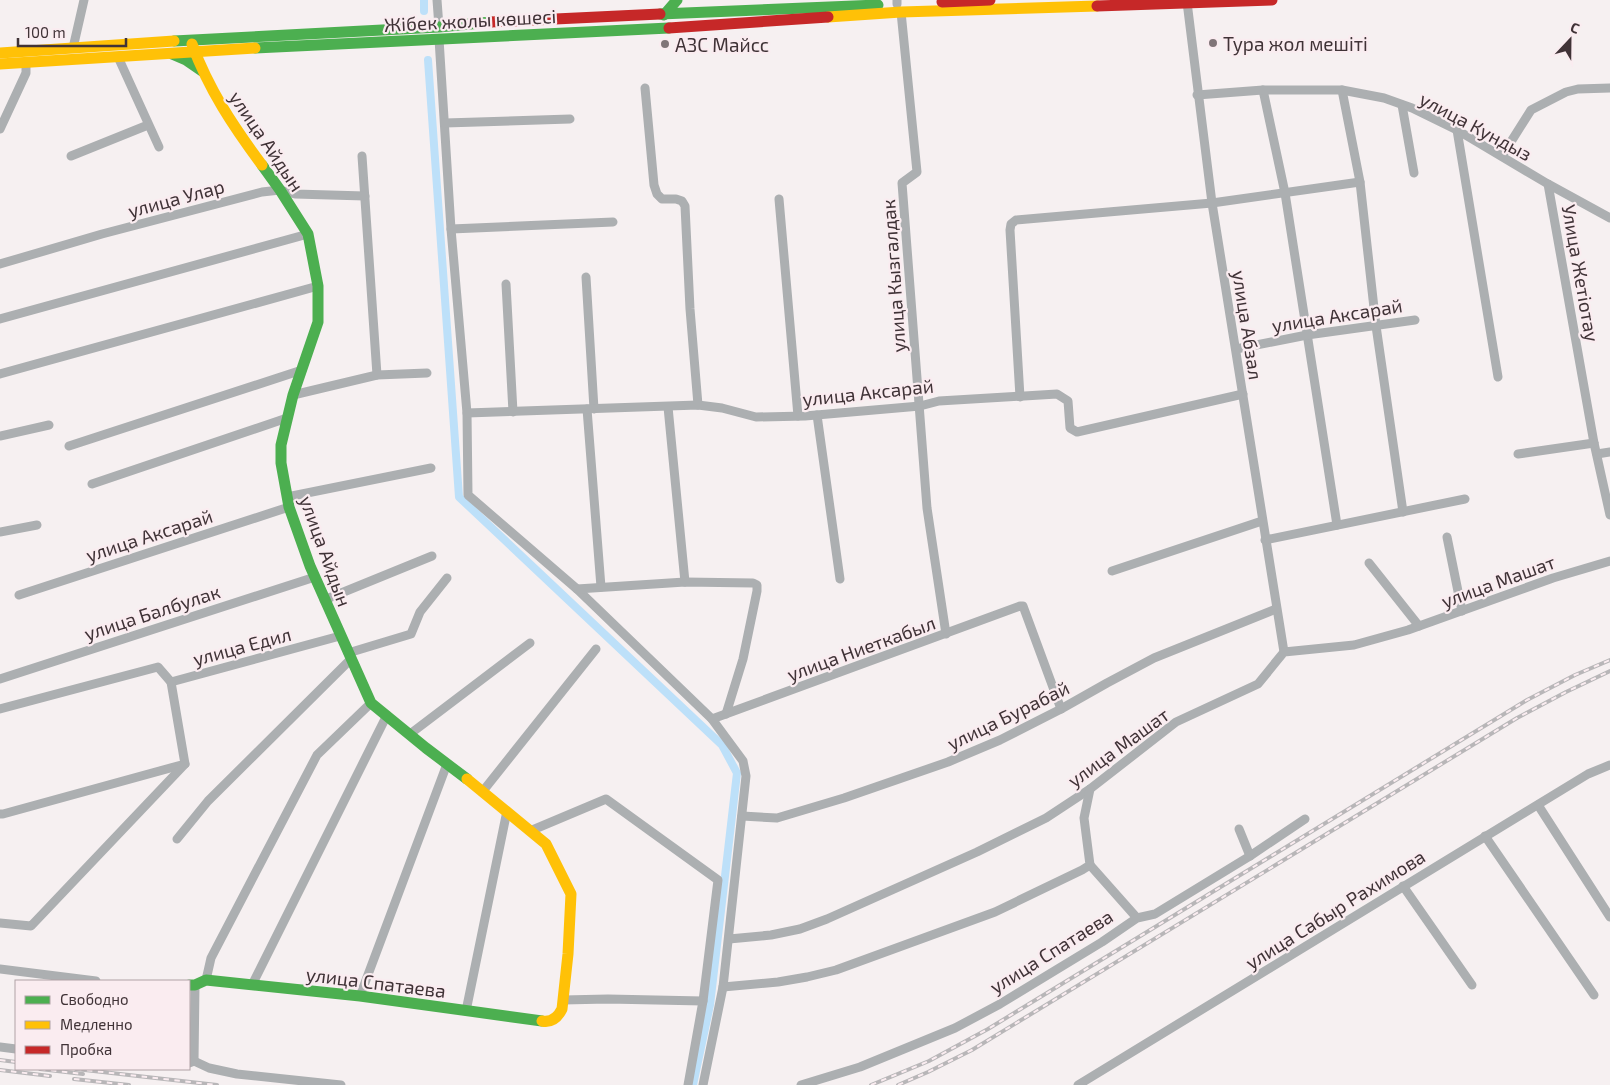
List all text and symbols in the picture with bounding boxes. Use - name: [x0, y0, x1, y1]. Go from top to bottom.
- street label: Жібек жолы көшесі: [383, 4, 557, 36]
- scale bar: [18, 15, 125, 47]
- north arrow: [1545, 15, 1595, 65]
- text: С: [1568, 18, 1582, 37]
- text: 100 m: [25, 23, 66, 41]
- place label: Тура жол мешіті: [1223, 32, 1368, 56]
- place label: АЗС Майсс: [675, 33, 769, 56]
- marker: Тура жол мешіті: [1207, 37, 1219, 49]
- marker: АЗС Майсс: [659, 38, 671, 50]
- street label: улица Айдын: [224, 86, 309, 196]
- street label: улица Кундыз: [1415, 87, 1536, 166]
- street label: улица Улар: [125, 174, 227, 223]
- street label: улица Кызгалдак: [876, 199, 911, 353]
- street label: Улица Жетіотау: [1557, 203, 1604, 344]
- street label: улица Абзал: [1227, 269, 1268, 382]
- street label: улица Аксарай: [1270, 293, 1404, 338]
- street label: улица Аксарай: [801, 374, 935, 411]
- street label: улица Айдын: [294, 492, 357, 610]
- street label: улица Аксарай: [83, 504, 216, 567]
- street label: улица Машат: [1438, 550, 1558, 613]
- street label: улица Балбулак: [81, 579, 223, 646]
- street label: улица Ниеткабыл: [784, 610, 939, 686]
- street label: улица Едил: [190, 622, 294, 671]
- street label: улица Бурабай: [943, 676, 1073, 755]
- street label: улица Машат: [1063, 703, 1174, 792]
- street label: улица Сабыр Рахимова: [1241, 844, 1430, 975]
- street label: улица Спатаева: [985, 904, 1117, 999]
- street label: улица Спатаева: [305, 962, 447, 1003]
- legend: [15, 980, 190, 1070]
- text: Свободно: [60, 990, 129, 1008]
- text: Медленно: [60, 1015, 133, 1033]
- text: Пробка: [60, 1040, 112, 1058]

